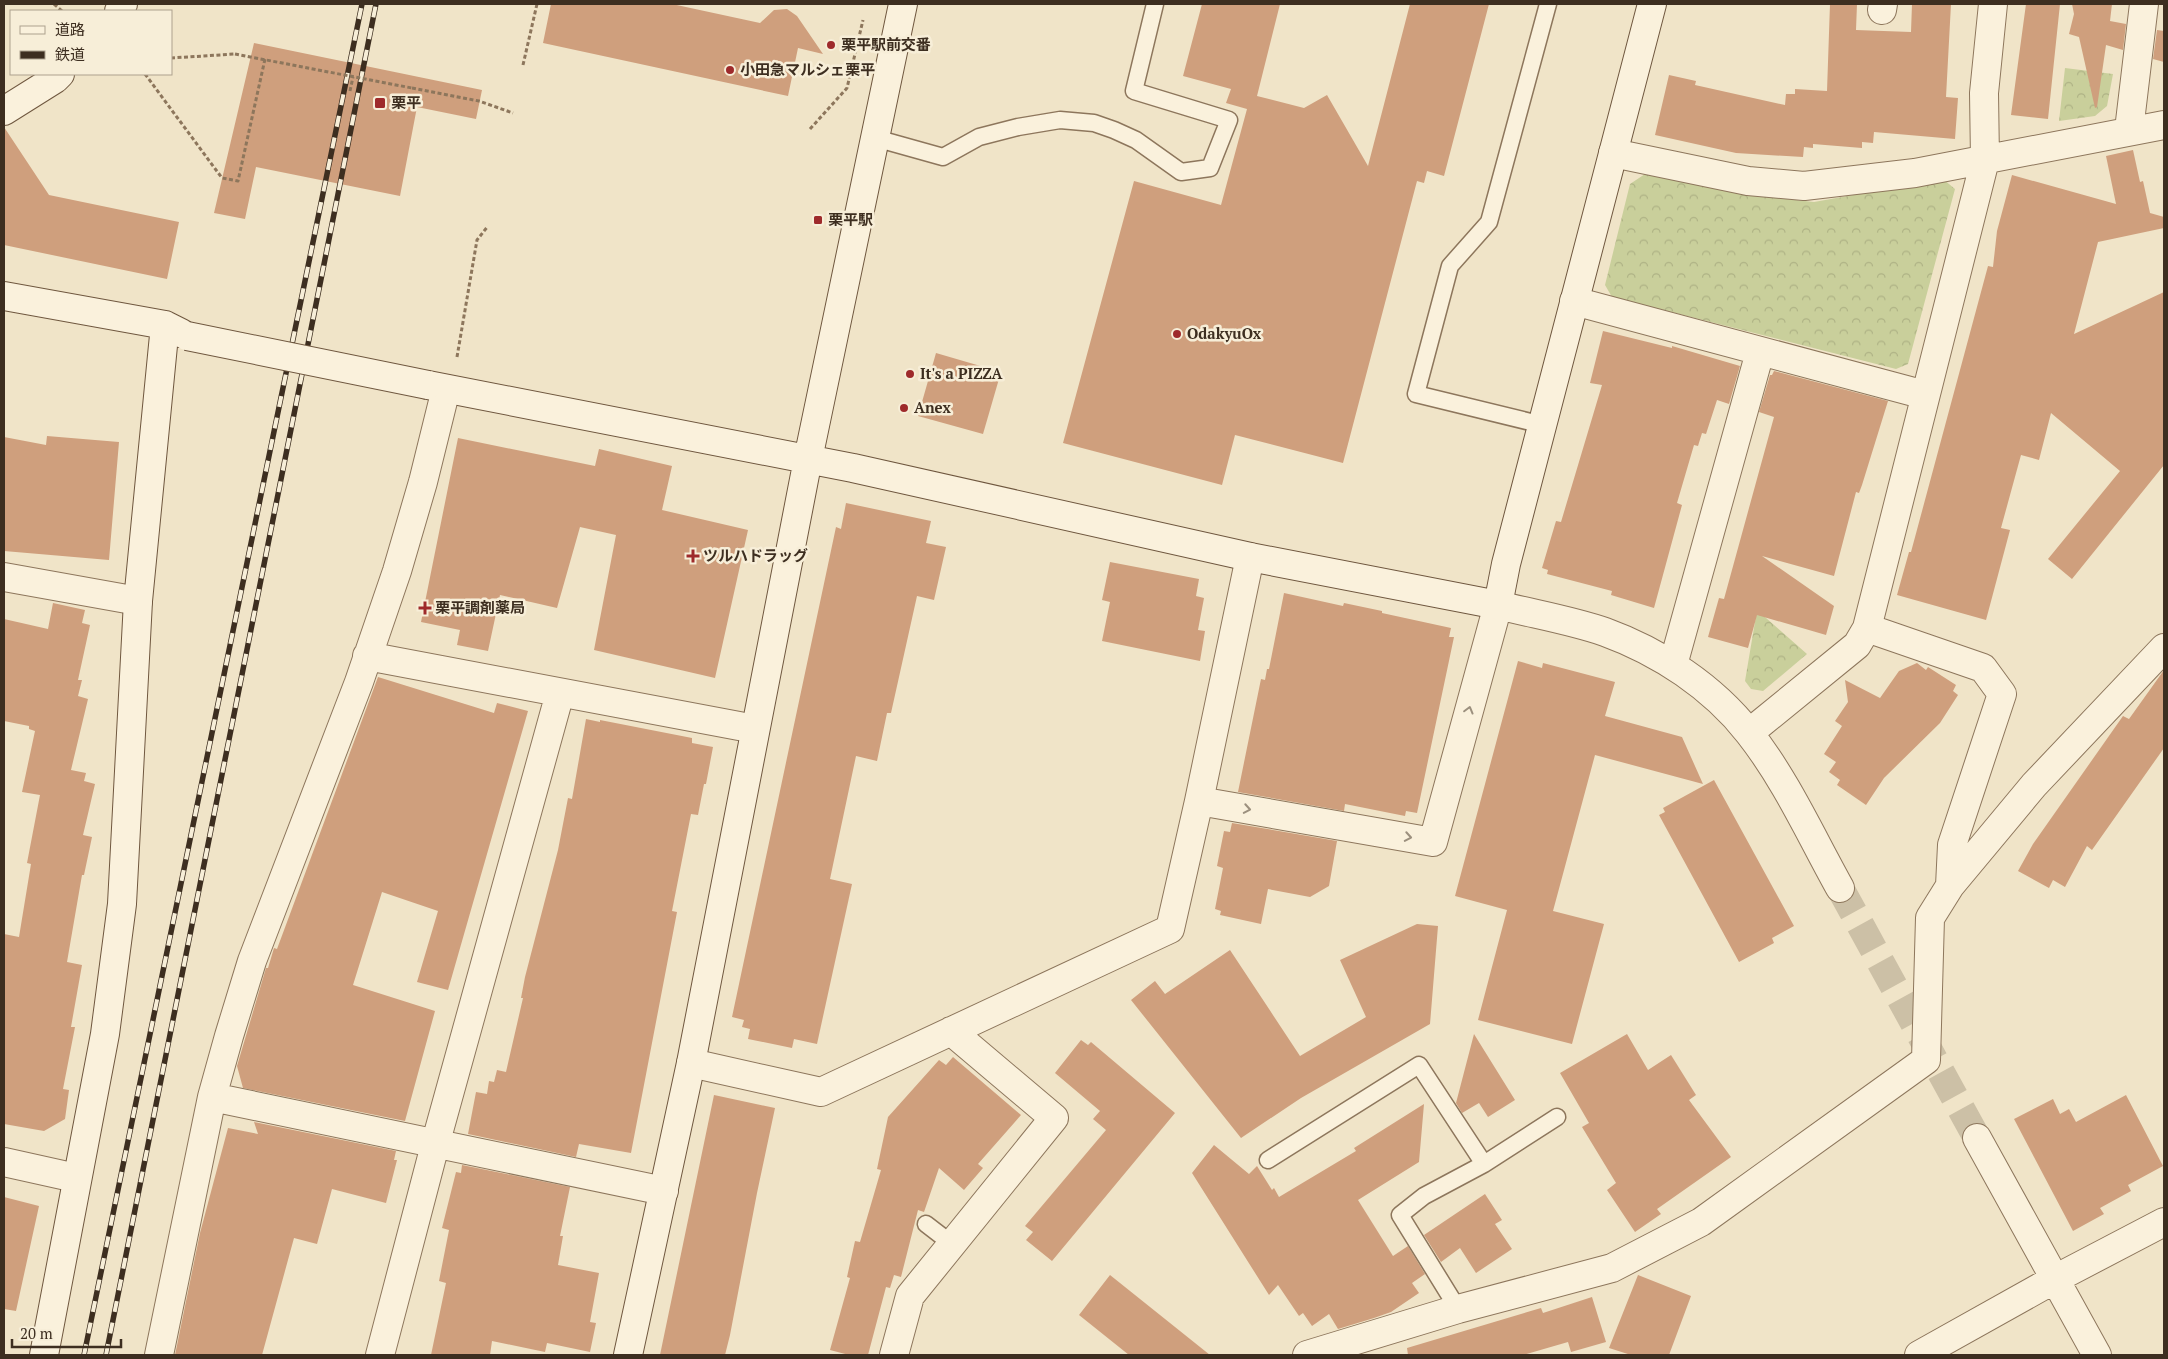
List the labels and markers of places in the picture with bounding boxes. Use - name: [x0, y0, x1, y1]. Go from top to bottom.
- place label: 栗平駅前交番: [841, 34, 931, 54]
- marker: 栗平駅前交番: [825, 39, 837, 51]
- place label: 小田急マルシェ栗平: [740, 59, 875, 79]
- marker: 小田急マルシェ栗平: [724, 64, 736, 76]
- place label: 栗平: [391, 92, 421, 112]
- marker: 栗平: [373, 96, 387, 110]
- place label: 栗平駅: [828, 209, 873, 229]
- marker: 栗平駅: [812, 214, 824, 226]
- place label: OdakyuOx: [1187, 323, 1262, 343]
- marker: OdakyuOx: [1171, 328, 1183, 340]
- place label: It's a PIZZA: [920, 363, 1003, 383]
- marker: It's a PIZZA: [904, 368, 916, 380]
- place label: Anex: [914, 397, 951, 417]
- marker: Anex: [898, 402, 910, 414]
- place label: ツルハドラッグ: [703, 545, 808, 565]
- marker: ツルハドラッグ: [687, 550, 699, 562]
- place label: 栗平調剤薬局: [435, 597, 525, 617]
- marker: 栗平調剤薬局: [419, 602, 431, 614]

